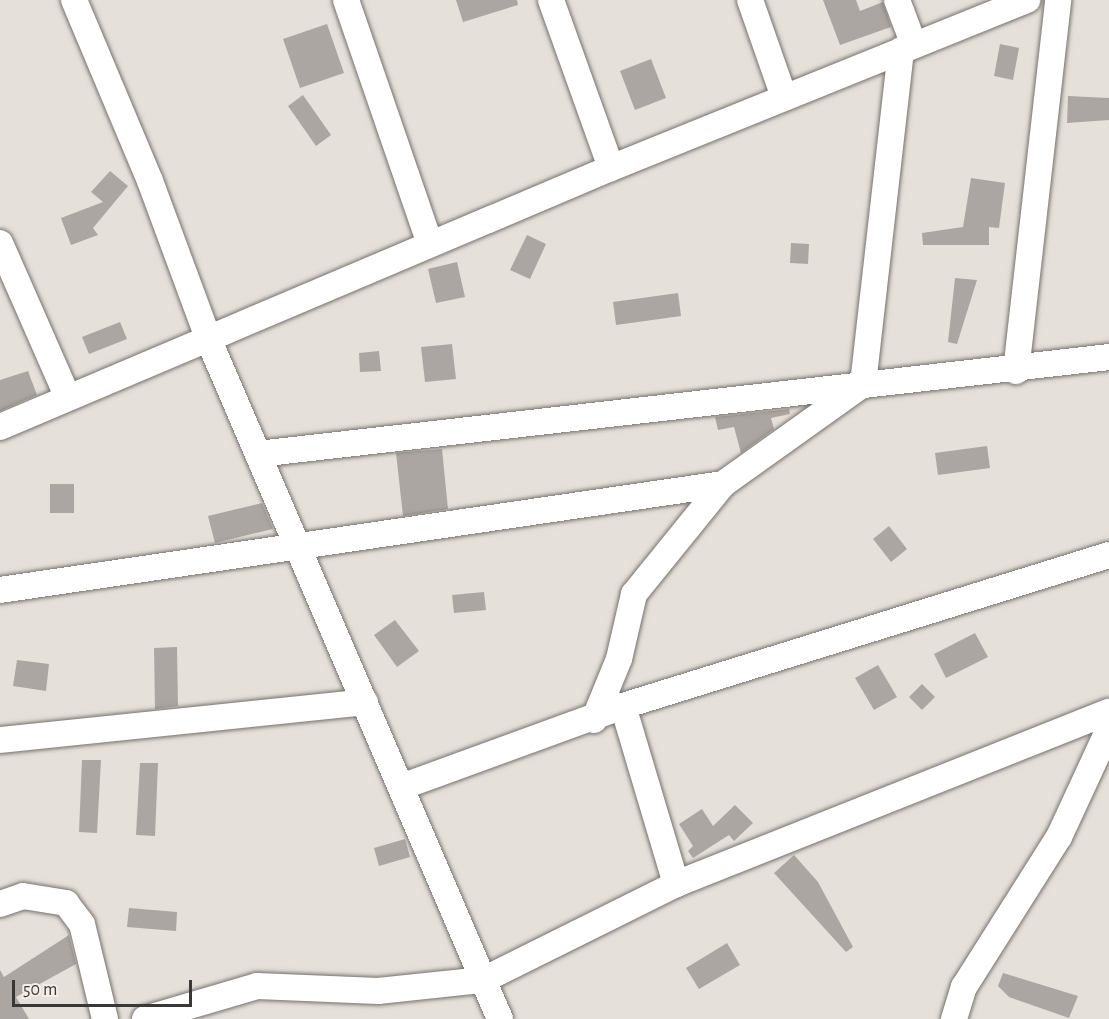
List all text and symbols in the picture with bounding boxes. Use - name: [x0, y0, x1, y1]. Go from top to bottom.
- scale bar: [15, 968, 195, 1006]
- text: 50 m: [23, 981, 57, 999]

